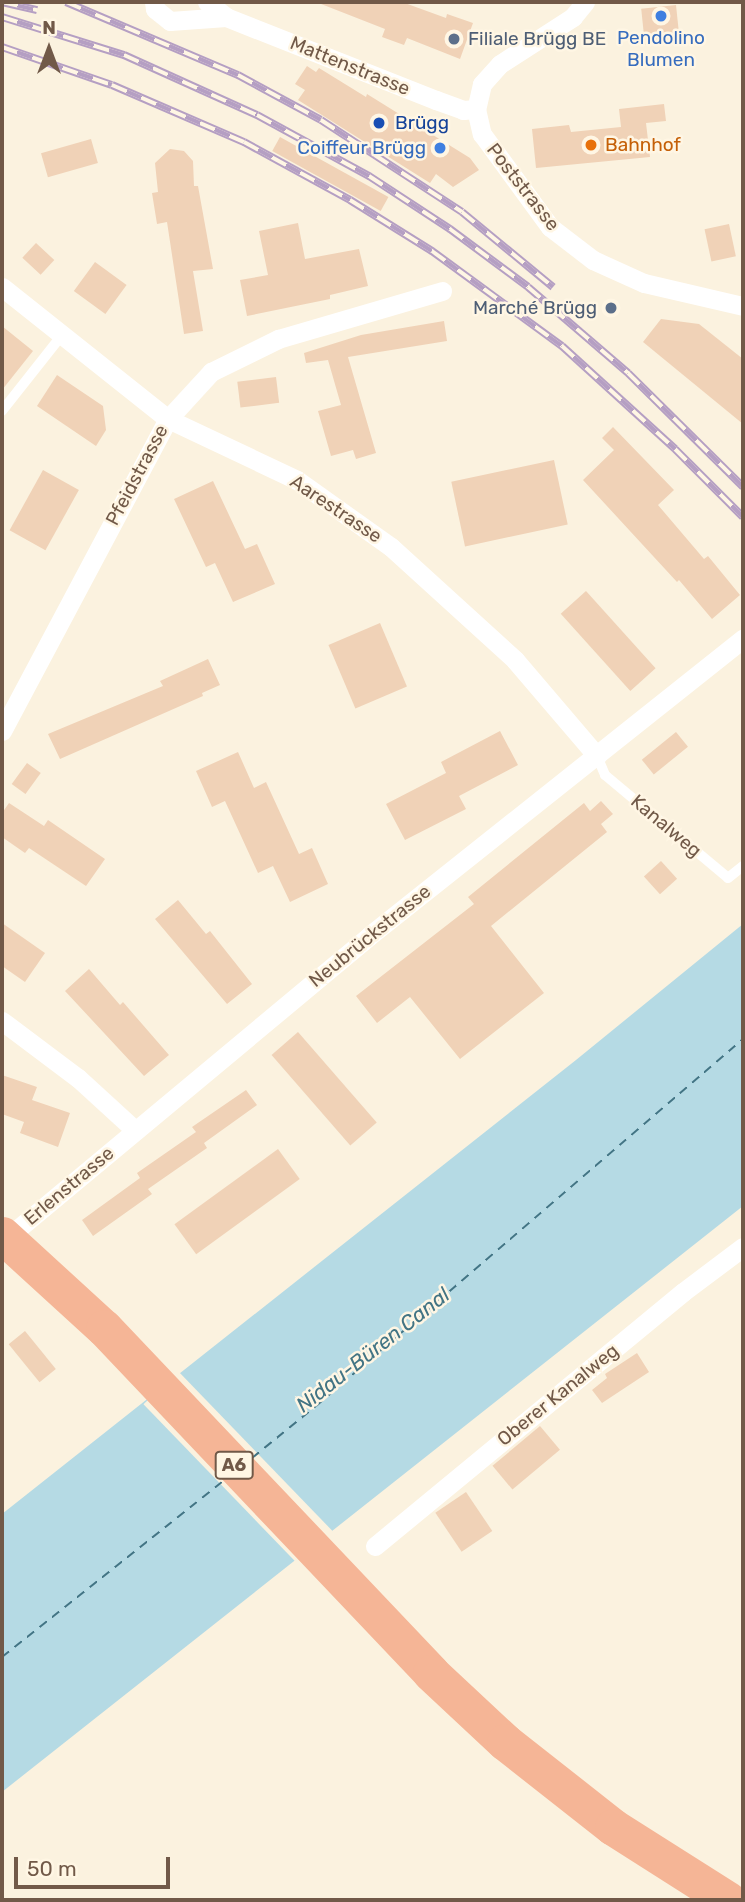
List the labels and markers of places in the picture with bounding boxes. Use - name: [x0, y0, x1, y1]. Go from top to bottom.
- marker: Pendolino Blumen: [653, 8, 669, 24]
- place label: Pendolino Blumen: [617, 27, 705, 71]
- place label: Filiale Brügg BE: [468, 28, 606, 50]
- marker: Filiale Brügg BE: [446, 31, 462, 47]
- place label: Brügg: [395, 112, 449, 134]
- marker: Brügg: [369, 113, 389, 133]
- place label: Bahnhof: [605, 134, 681, 156]
- place label: Coiffeur Brügg: [297, 137, 426, 159]
- marker: Bahnhof: [583, 137, 599, 153]
- marker: Coiffeur Brügg: [432, 140, 448, 156]
- place label: Marché Brügg: [473, 297, 597, 319]
- marker: Marché Brügg: [603, 300, 619, 316]

